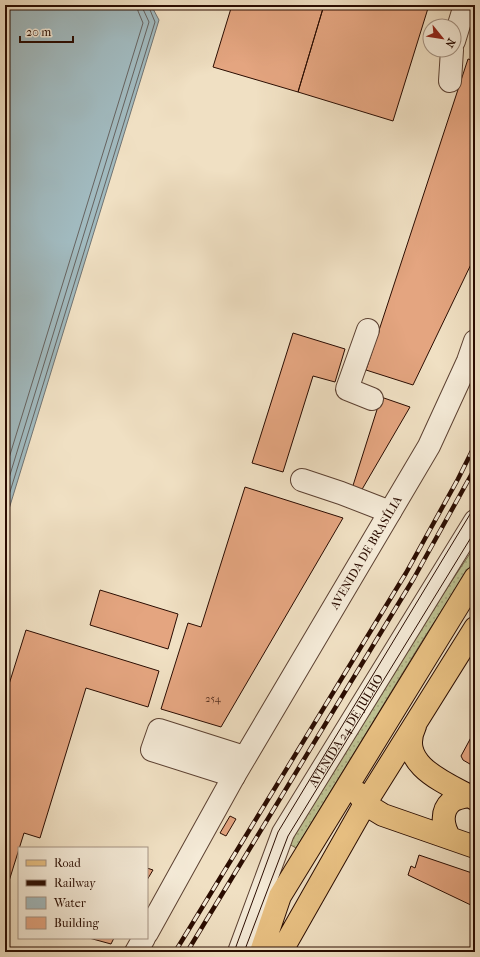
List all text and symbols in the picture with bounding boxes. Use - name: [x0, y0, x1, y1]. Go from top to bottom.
- scale bar: [20, 18, 73, 44]
- north arrow: [422, 18, 462, 58]
- text: 20 m: [26, 25, 51, 39]
- text: N: [442, 36, 458, 50]
- street label: AVENIDA DE BRASÍLIA: [327, 493, 405, 613]
- street label: AVENIDA 24 DE JULHO: [305, 672, 386, 791]
- house number: 254: [205, 693, 222, 705]
- legend: [18, 847, 148, 939]
- text: Road: [54, 856, 81, 870]
- text: Railway: [54, 876, 96, 890]
- text: Water: [53, 896, 87, 910]
- text: Building: [54, 916, 99, 930]

